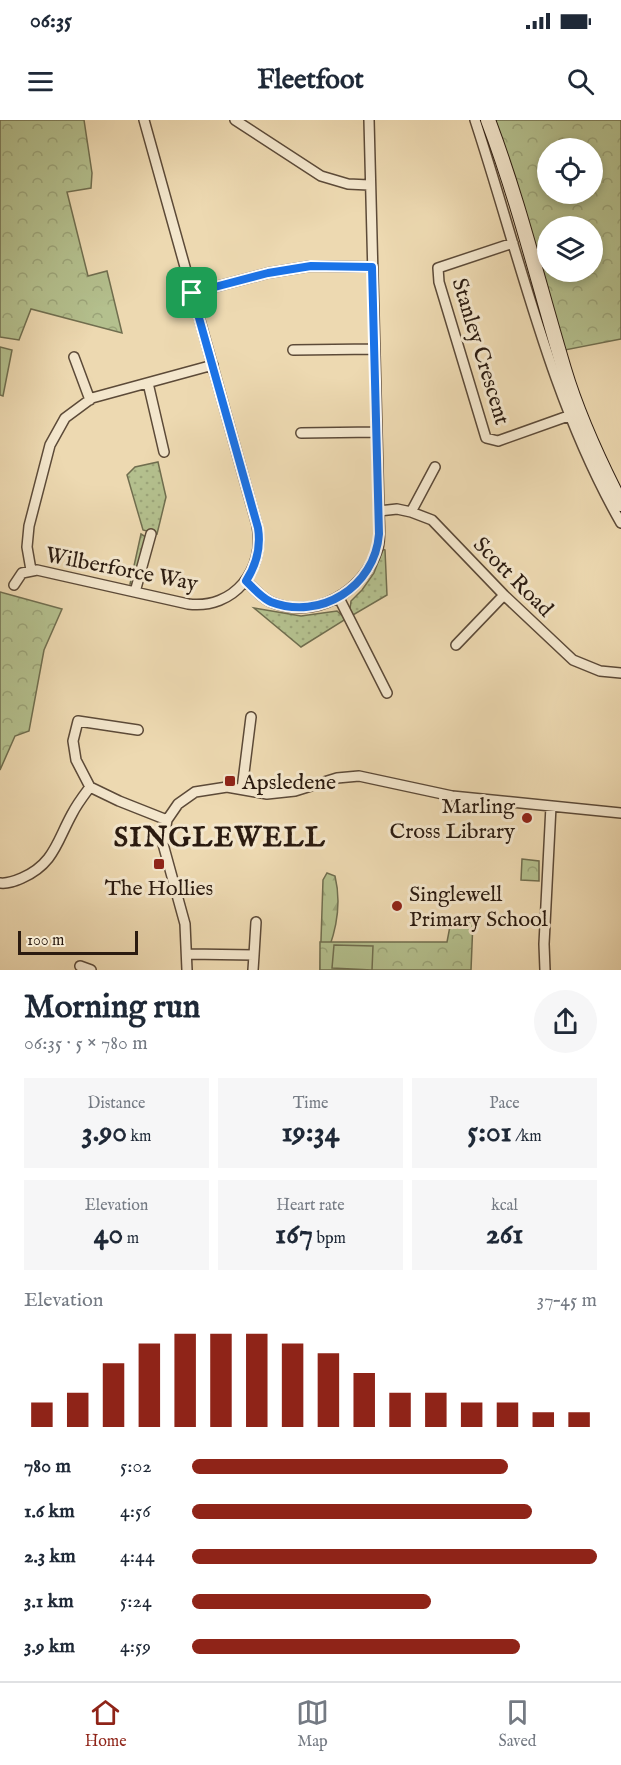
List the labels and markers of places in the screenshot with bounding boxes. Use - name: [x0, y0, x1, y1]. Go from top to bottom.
- pin: [166, 267, 217, 318]
- place label: Apsledene: [241, 769, 336, 797]
- marker: Apsledene: [223, 774, 237, 788]
- place label: Marling Cross Library: [390, 793, 516, 846]
- marker: Marling Cross Library: [520, 811, 534, 825]
- marker: The Hollies: [152, 857, 166, 871]
- place label: The Hollies: [105, 875, 213, 903]
- place label: Singlewell Primary School: [409, 881, 548, 934]
- marker: Singlewell Primary School: [390, 899, 404, 913]

